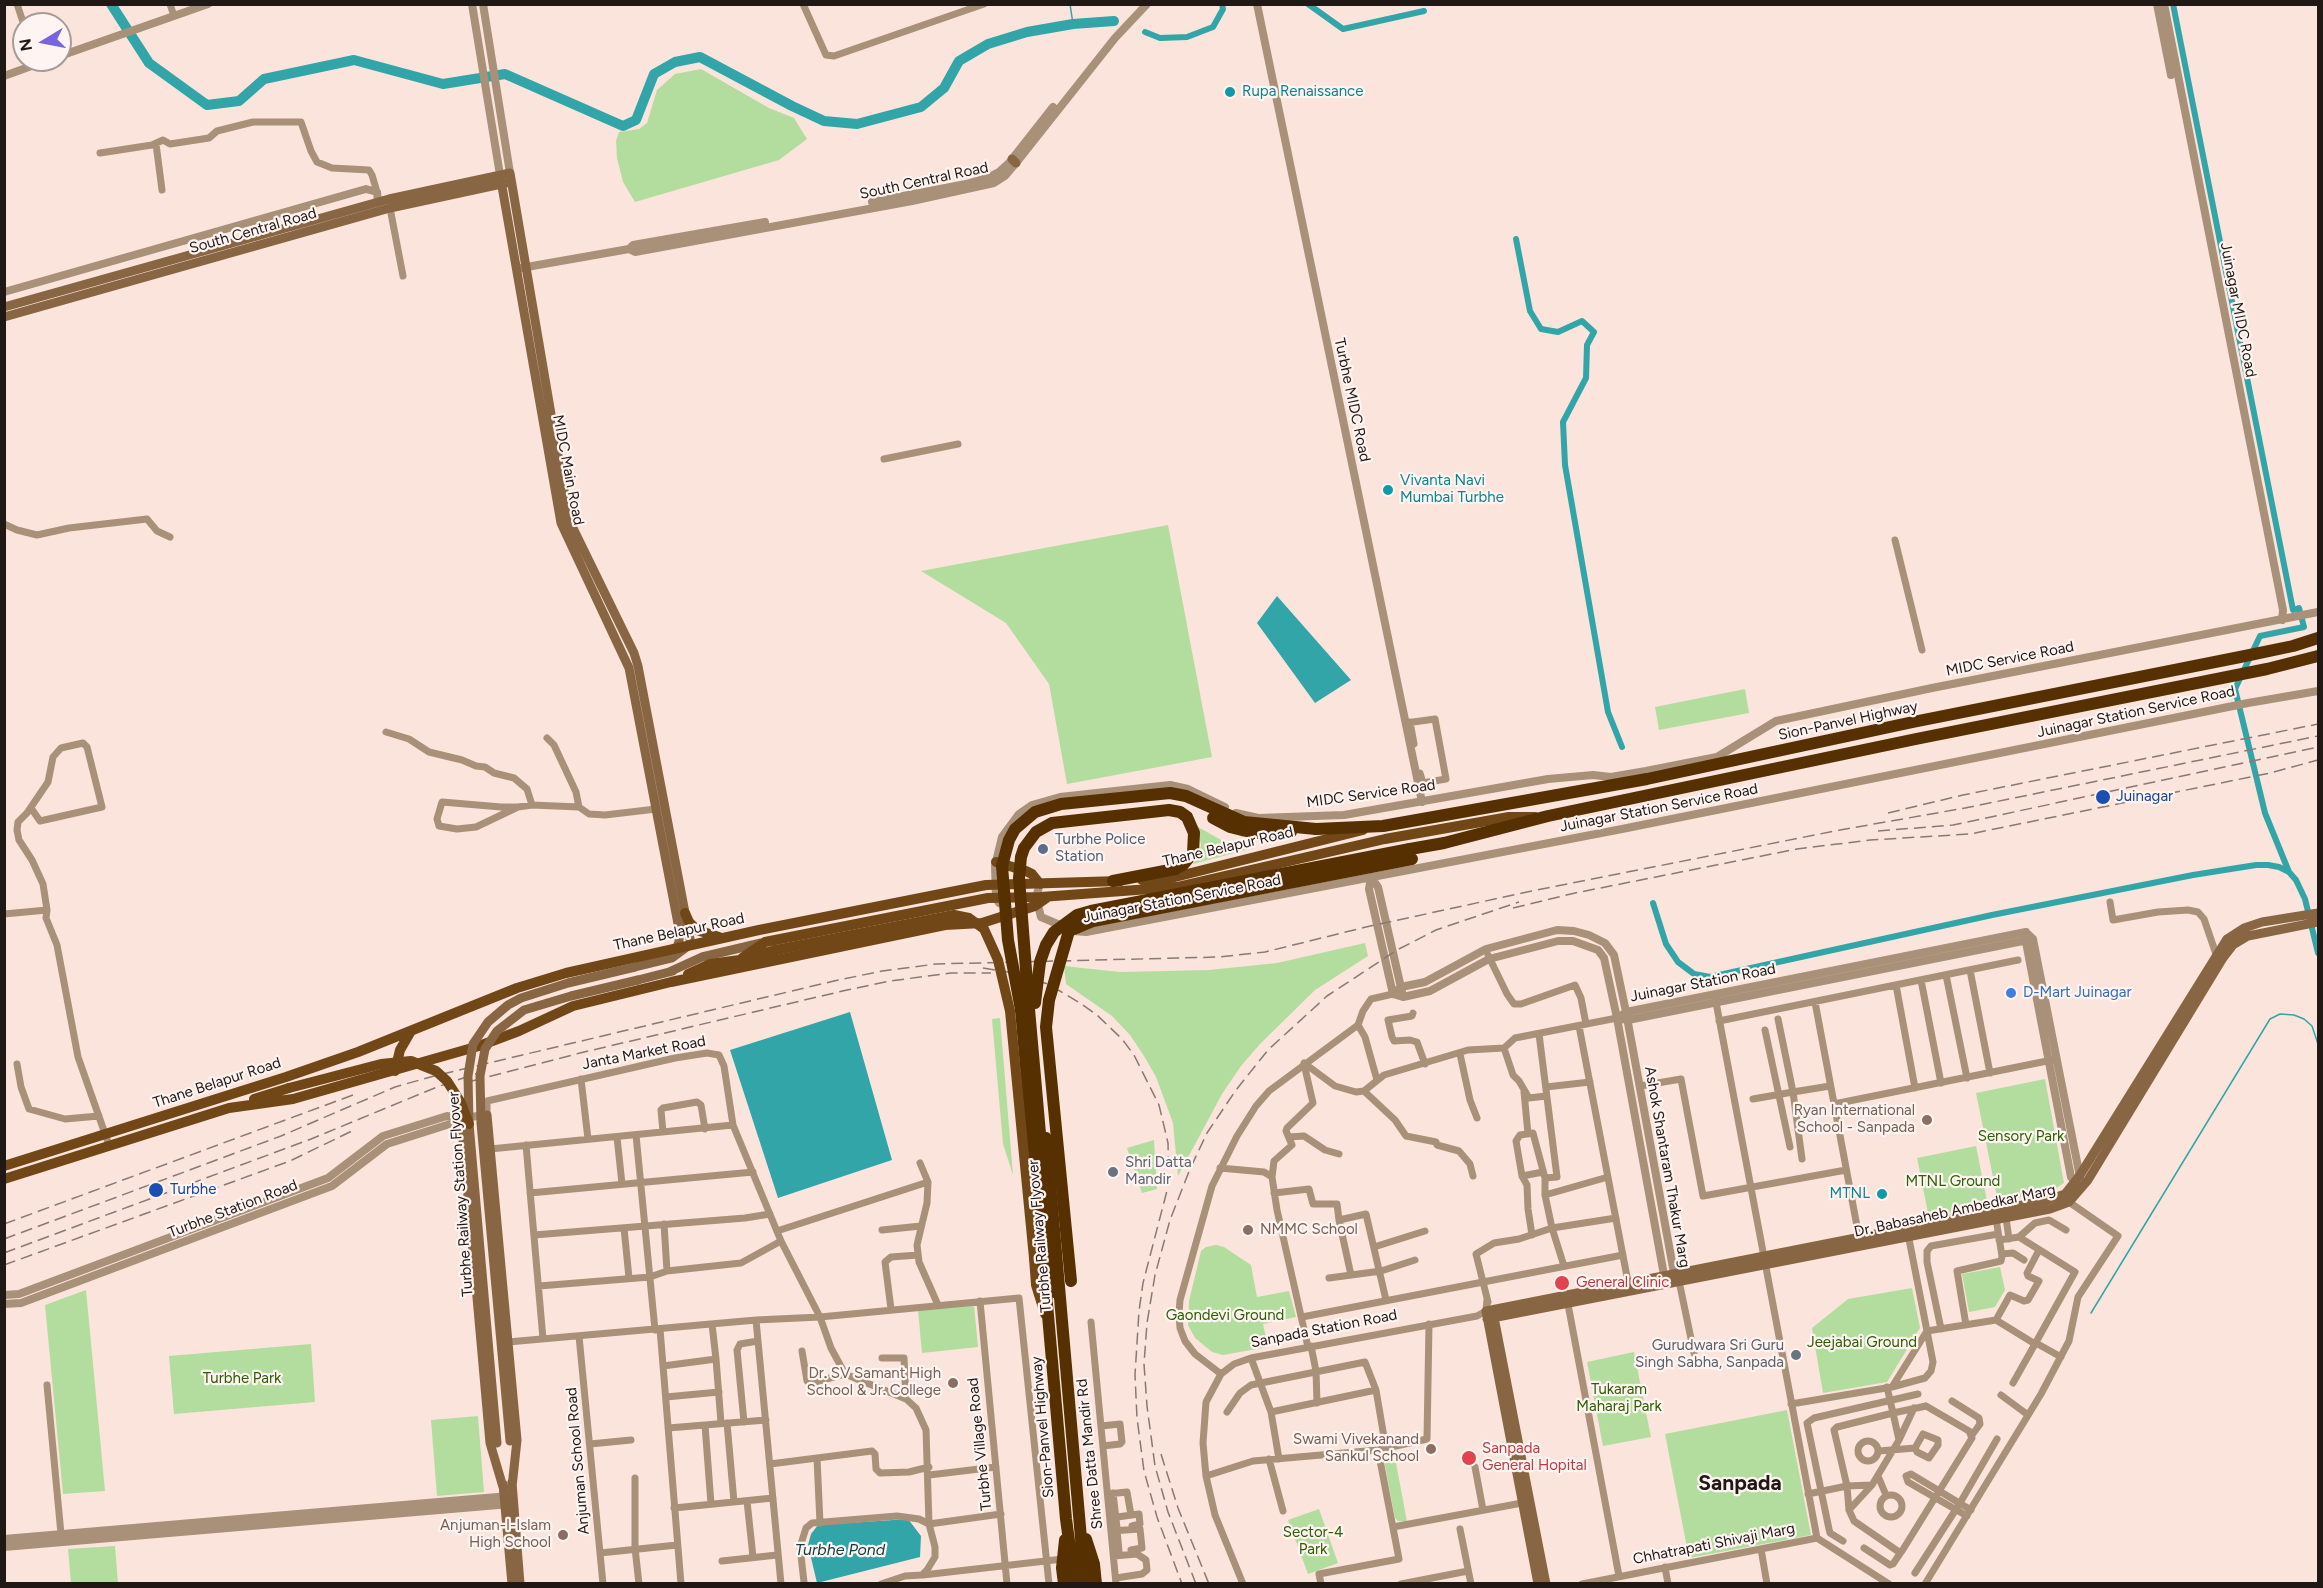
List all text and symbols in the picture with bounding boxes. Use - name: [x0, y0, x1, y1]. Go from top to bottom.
- north arrow: [12, 12, 72, 72]
- text: N: [15, 37, 36, 53]
- place label: Rupa Renaissance: [1242, 83, 1363, 101]
- marker: Rupa Renaissance: [1223, 85, 1237, 99]
- street label: South Central Road: [858, 159, 990, 203]
- street label: South Central Road: [187, 204, 319, 258]
- street label: Juinagar MIDC Road: [2216, 241, 2260, 379]
- street label: Turbhe MIDC Road: [1330, 336, 1374, 464]
- street label: MIDC Main Road: [548, 413, 588, 527]
- place label: Vivanta Navi Mumbai Turbhe: [1400, 472, 1504, 507]
- marker: Vivanta Navi Mumbai Turbhe: [1381, 483, 1395, 497]
- street label: MIDC Service Road: [1945, 638, 2075, 680]
- street label: Juinagar Station Service Road: [2036, 682, 2236, 742]
- street label: Sion-Panvel Highway: [1777, 697, 1919, 745]
- street label: MIDC Service Road: [1305, 776, 1437, 812]
- street label: Juinagar Station Service Road: [1558, 780, 1760, 836]
- marker: Juinagar: [2094, 788, 2112, 806]
- place label: Juinagar: [2116, 788, 2173, 806]
- street label: Thane Belapur Road: [1161, 823, 1295, 871]
- place label: Turbhe Police Station: [1055, 831, 1145, 866]
- marker: Turbhe Police Station: [1036, 842, 1050, 856]
- street label: Juinagar Station Service Road: [1081, 871, 1283, 927]
- street label: Thane Belapur Road: [612, 909, 746, 955]
- street label: Juinagar Station Road: [1629, 960, 1777, 1006]
- place label: D-Mart Juinagar: [2023, 984, 2131, 1002]
- marker: D-Mart Juinagar: [2004, 986, 2018, 1000]
- street label: Janta Market Road: [581, 1032, 707, 1074]
- street label: Thane Belapur Road: [151, 1054, 283, 1112]
- street label: Ashok Shantaram Thakur Marg: [1640, 1065, 1694, 1269]
- street label: Turbhe Railway Station Flyover: [445, 1091, 477, 1297]
- place label: Ryan International School - Sanpada: [1794, 1102, 1915, 1137]
- marker: Ryan International School - Sanpada: [1920, 1113, 1934, 1127]
- park label: Sensory Park: [1978, 1128, 2064, 1146]
- place label: Shri Datta Mandir: [1125, 1154, 1192, 1189]
- street label: Turbhe Railway Flyover: [1024, 1159, 1056, 1313]
- marker: Shri Datta Mandir: [1106, 1165, 1120, 1179]
- park label: MTNL Ground: [1906, 1173, 2000, 1191]
- street label: Turbhe Station Road: [166, 1176, 300, 1242]
- marker: Turbhe: [147, 1181, 165, 1199]
- place label: Turbhe: [170, 1181, 216, 1199]
- street label: Dr. Babasaheb Ambedkar Marg: [1853, 1181, 2057, 1241]
- place label: MTNL: [1830, 1185, 1870, 1203]
- marker: MTNL: [1875, 1187, 1889, 1201]
- place label: NMMC School: [1260, 1221, 1358, 1239]
- marker: NMMC School: [1241, 1223, 1255, 1237]
- marker: General Clinic: [1553, 1274, 1571, 1292]
- place label: General Clinic: [1576, 1274, 1669, 1292]
- street label: Sanpada Station Road: [1249, 1306, 1399, 1352]
- park label: Gaondevi Ground: [1166, 1307, 1284, 1325]
- park label: Jeejabai Ground: [1807, 1334, 1917, 1352]
- place label: Gurudwara Sri Guru Singh Sabha, Sanpada: [1635, 1337, 1784, 1372]
- marker: Gurudwara Sri Guru Singh Sabha, Sanpada: [1789, 1348, 1803, 1362]
- street label: Sion-Panvel Highway: [1028, 1355, 1058, 1499]
- place label: Dr. SV Samant High School & Jr. College: [807, 1365, 941, 1400]
- park label: Turbhe Park: [203, 1370, 281, 1388]
- marker: Dr. SV Samant High School & Jr. College: [946, 1376, 960, 1390]
- street label: Turbhe Village Road: [964, 1377, 996, 1511]
- street label: Shree Datta Mandir Rd: [1073, 1378, 1107, 1530]
- park label: Tukaram Maharaj Park: [1576, 1381, 1662, 1416]
- street label: Anjuman School Road: [563, 1386, 593, 1536]
- place label: Swami Vivekanand Sankul School: [1293, 1431, 1419, 1466]
- place label: Sanpada General Hopital: [1482, 1440, 1587, 1475]
- marker: Swami Vivekanand Sankul School: [1424, 1442, 1438, 1456]
- marker: Sanpada General Hopital: [1460, 1449, 1478, 1467]
- district label: Sanpada: [1698, 1471, 1782, 1497]
- place label: Anjuman-I-Islam High School: [440, 1517, 551, 1552]
- street label: Chhatrapati Shivaji Marg: [1631, 1519, 1797, 1569]
- park label: Sector-4 Park: [1283, 1524, 1343, 1559]
- marker: Anjuman-I-Islam High School: [556, 1528, 570, 1542]
- water label: Turbhe Pond: [795, 1540, 885, 1560]

